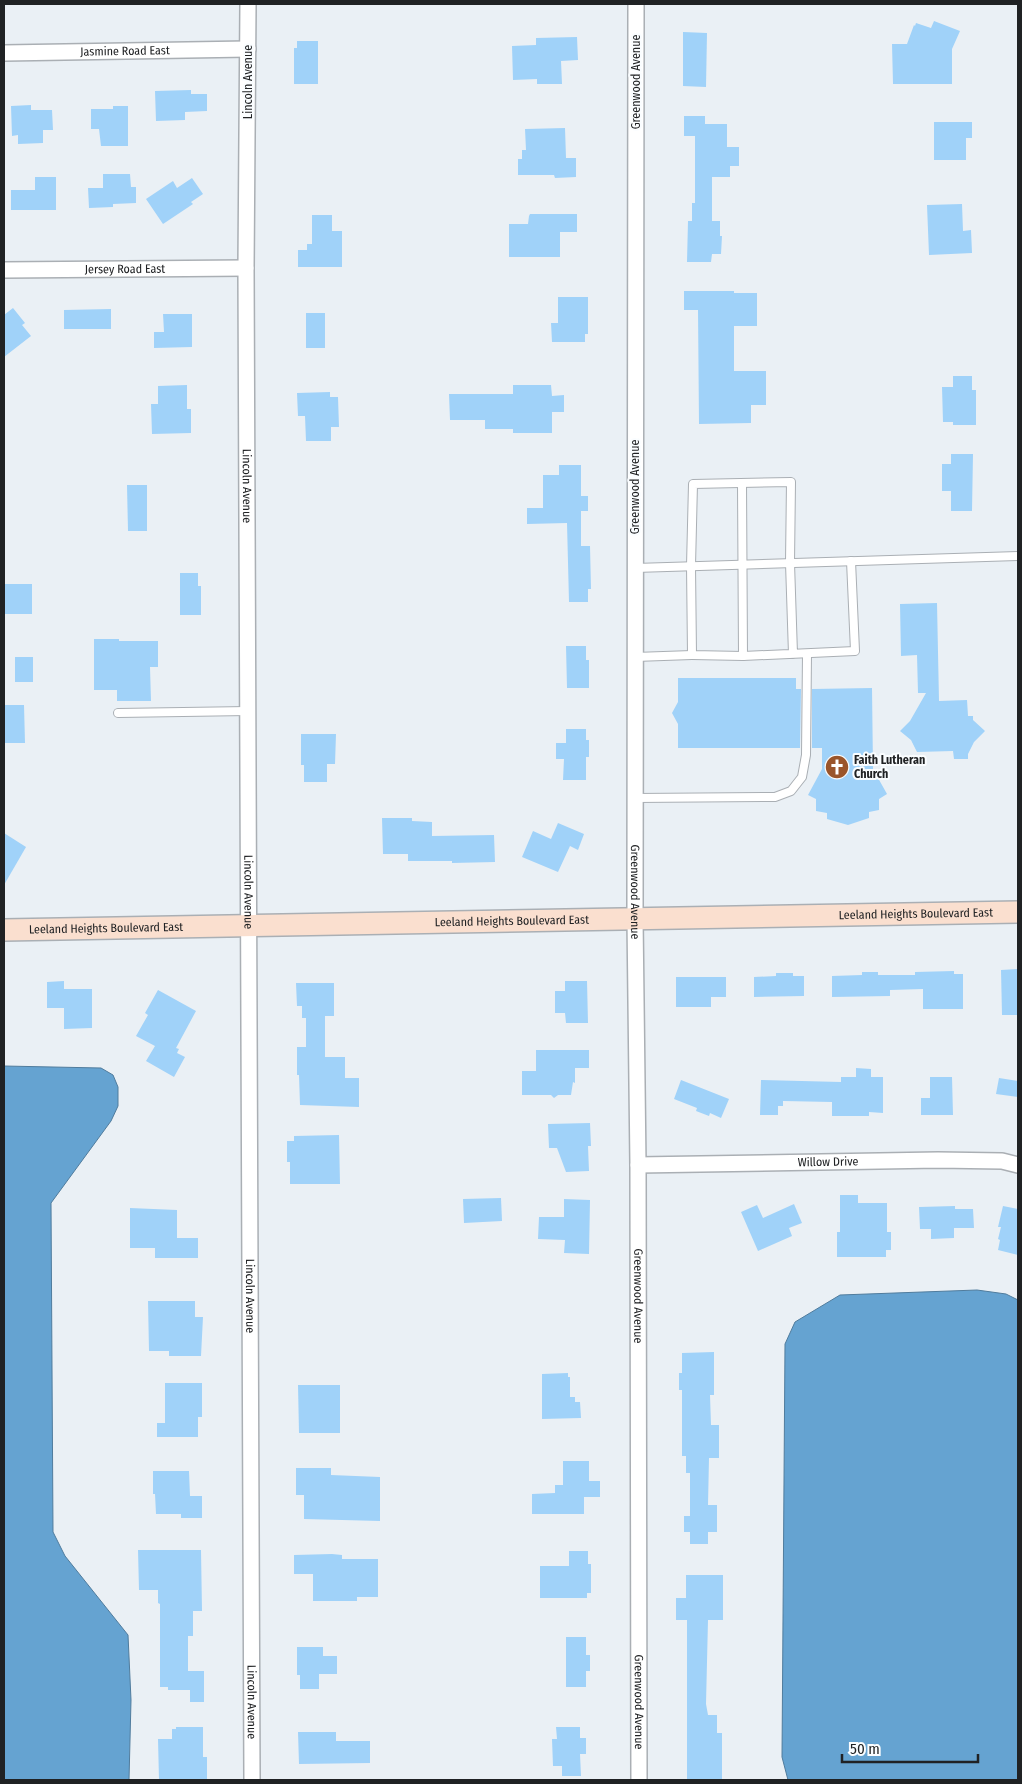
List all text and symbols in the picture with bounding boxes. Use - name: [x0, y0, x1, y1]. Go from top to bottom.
- street label: Greenwood Avenue: [629, 35, 643, 129]
- street label: Jasmine Road East: [80, 43, 170, 59]
- street label: Lincoln Avenue: [241, 45, 255, 119]
- street label: Jersey Road East: [85, 262, 165, 276]
- street label: Greenwood Avenue: [628, 440, 642, 534]
- street label: Lincoln Avenue: [240, 449, 254, 523]
- place label: Faith Lutheran Church: [854, 753, 925, 781]
- church icon: Faith Lutheran Church: [824, 754, 850, 780]
- street label: Greenwood Avenue: [628, 845, 642, 940]
- street label: Lincoln Avenue: [241, 855, 256, 929]
- street label: Leeland Heights Boulevard East: [839, 905, 993, 922]
- street label: Leeland Heights Boulevard East: [435, 913, 589, 929]
- street label: Leeland Heights Boulevard East: [29, 920, 183, 937]
- street label: Willow Drive: [797, 1154, 859, 1169]
- street label: Greenwood Avenue: [631, 1249, 645, 1343]
- street label: Lincoln Avenue: [243, 1259, 257, 1333]
- street label: Greenwood Avenue: [632, 1655, 646, 1749]
- street label: Lincoln Avenue: [245, 1665, 259, 1739]
- scale bar: [842, 1732, 978, 1764]
- text: 50 m: [850, 1740, 880, 1758]

